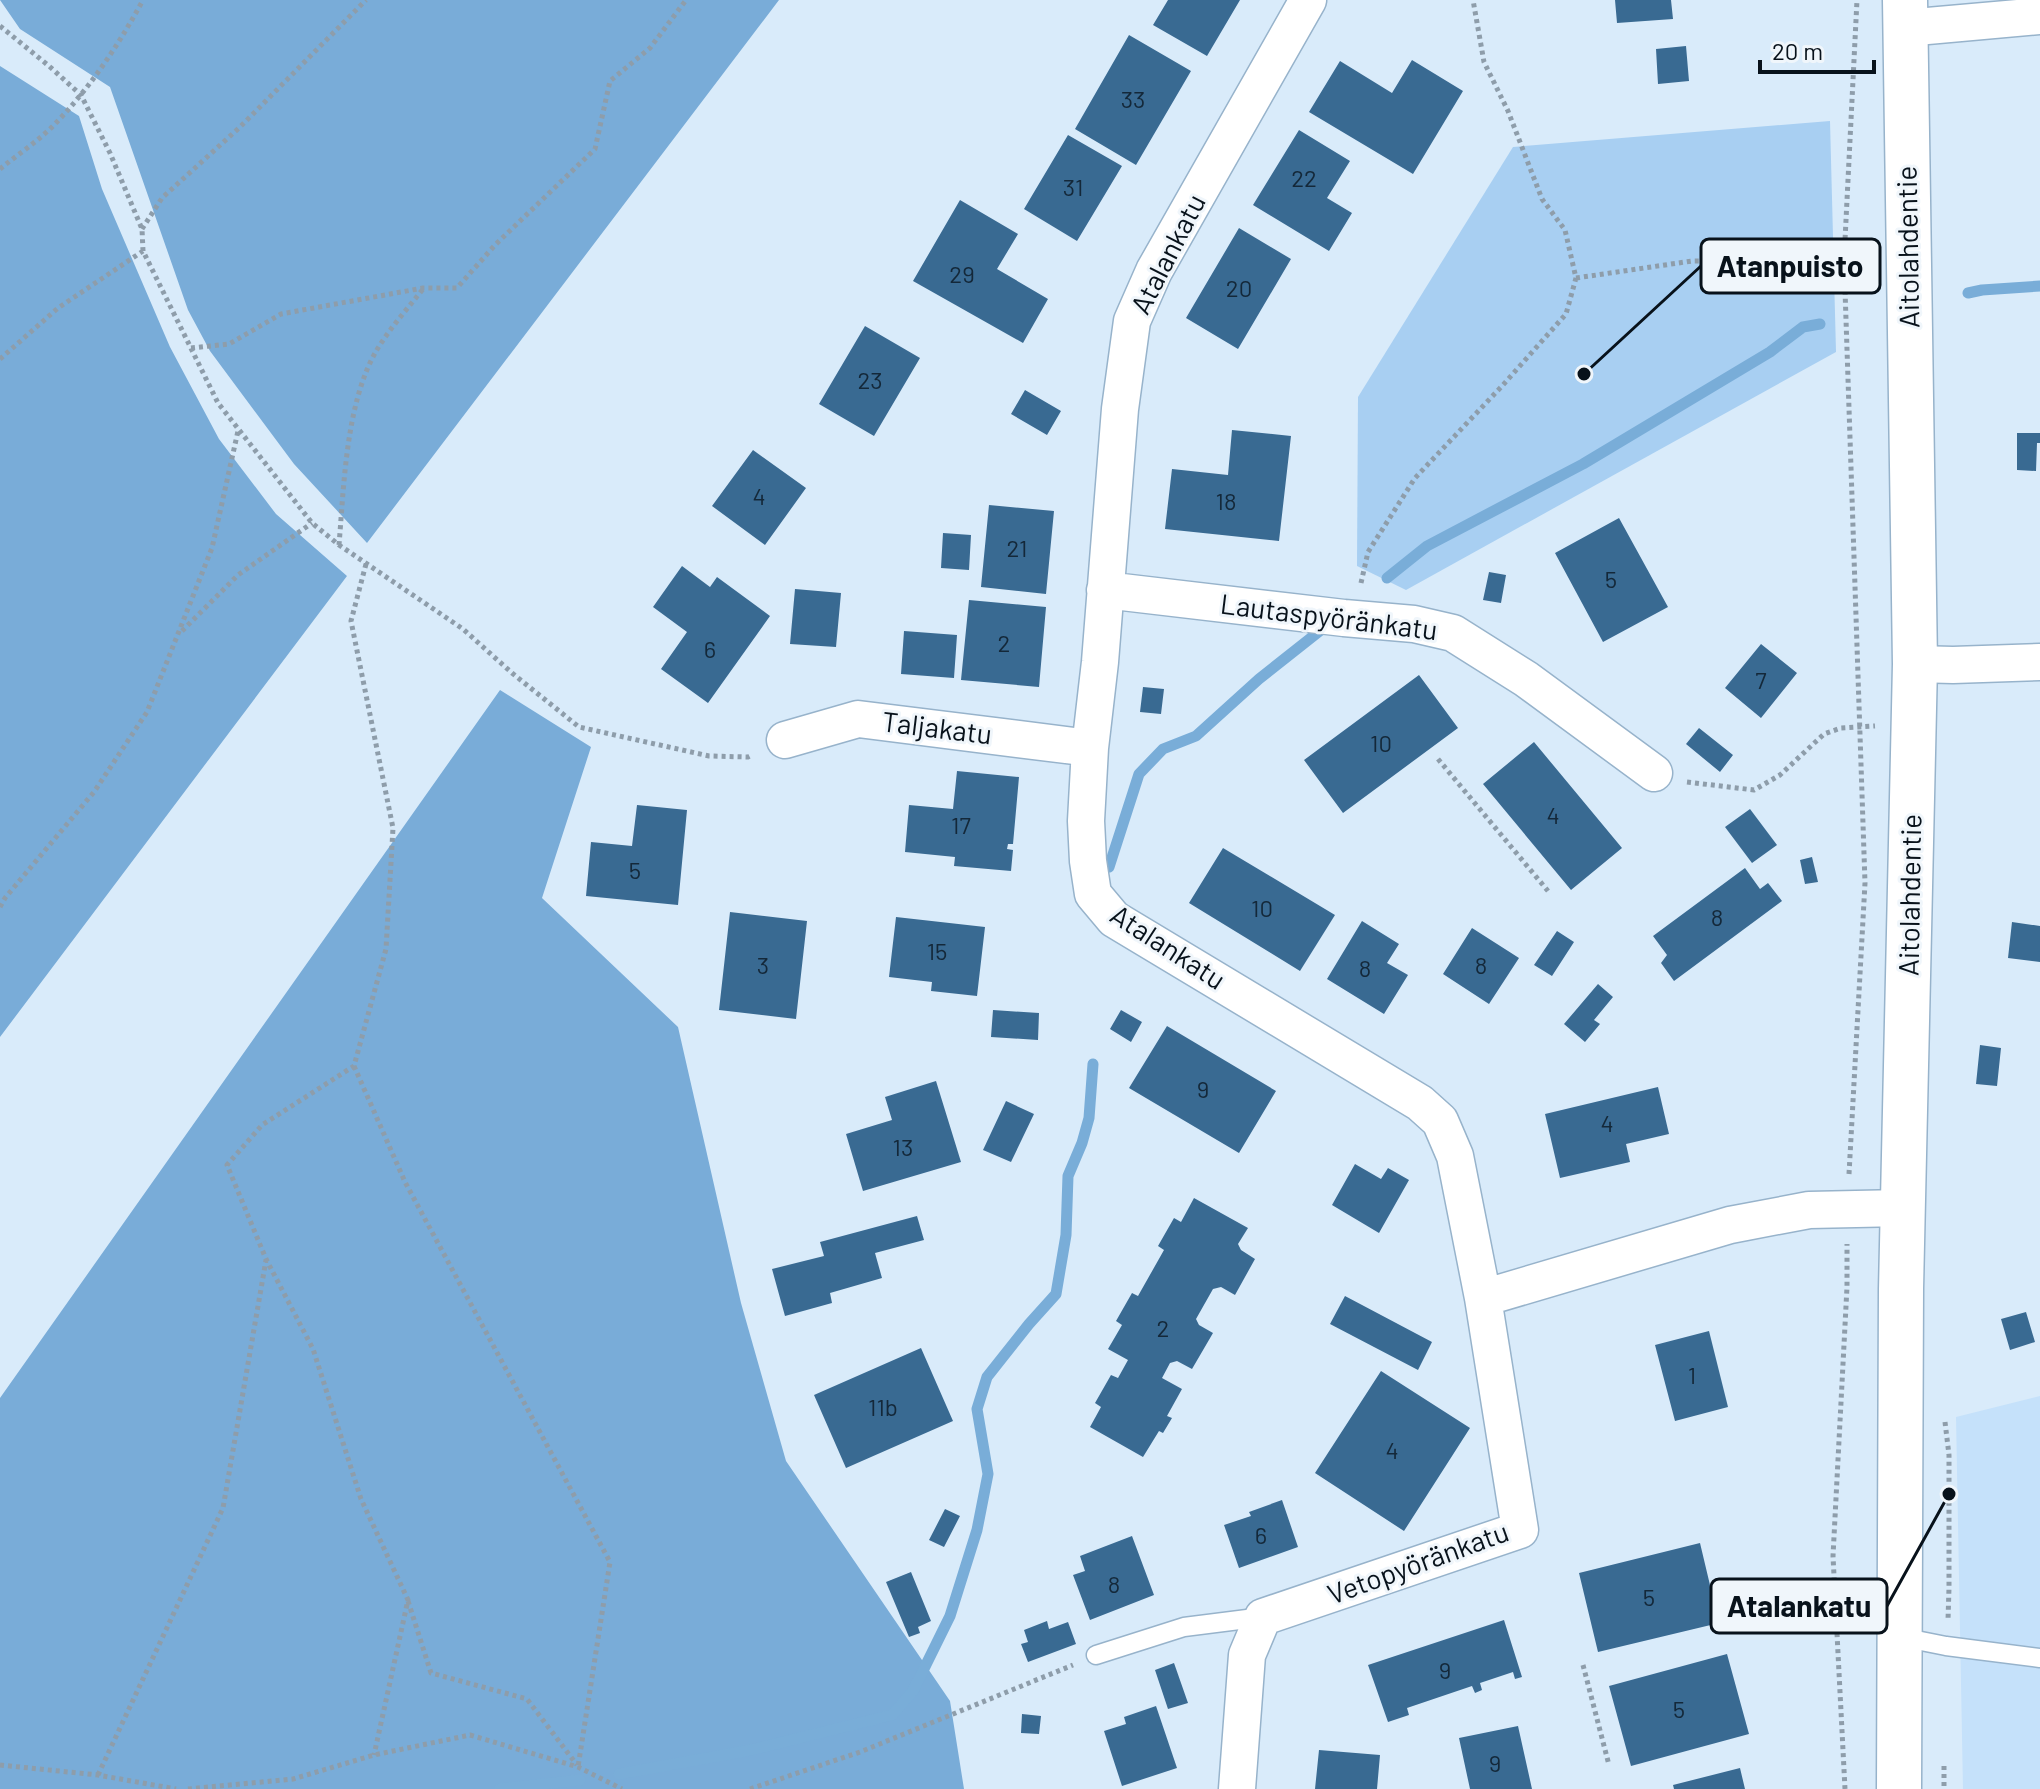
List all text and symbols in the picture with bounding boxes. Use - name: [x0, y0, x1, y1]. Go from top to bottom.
- scale bar: [1760, 24, 1874, 74]
- text: 20 m: [1772, 36, 1823, 65]
- house number: 33: [1121, 84, 1145, 113]
- house number: 22: [1291, 163, 1317, 192]
- street label: Aitolahdentie: [1889, 166, 1925, 328]
- house number: 31: [1063, 172, 1083, 201]
- street label: Atalankatu: [1122, 188, 1212, 319]
- callout: Atanpuisto: [1701, 239, 1880, 293]
- text: Atanpuisto: [1717, 247, 1863, 283]
- house number: 29: [949, 259, 975, 288]
- house number: 20: [1226, 273, 1252, 302]
- house number: 23: [857, 365, 883, 394]
- house number: 4: [752, 481, 766, 510]
- house number: 18: [1216, 486, 1236, 515]
- house number: 21: [1007, 533, 1027, 562]
- house number: 5: [1605, 564, 1617, 593]
- street label: Lautaspyöränkatu: [1219, 586, 1440, 646]
- house number: 2: [998, 628, 1010, 657]
- house number: 6: [704, 634, 716, 663]
- house number: 7: [1755, 665, 1767, 694]
- street label: Taljakatu: [880, 703, 994, 751]
- house number: 10: [1370, 728, 1392, 757]
- house number: 4: [1546, 800, 1560, 829]
- house number: 17: [951, 810, 971, 839]
- street label: Aitolahdentie: [1891, 814, 1927, 976]
- house number: 5: [629, 855, 641, 884]
- house number: 10: [1251, 893, 1273, 922]
- street label: Atalankatu: [1105, 896, 1232, 996]
- house number: 8: [1711, 902, 1723, 931]
- house number: 15: [927, 936, 947, 965]
- house number: 3: [757, 950, 769, 979]
- house number: 8: [1475, 950, 1487, 979]
- house number: 8: [1359, 953, 1371, 982]
- house number: 9: [1197, 1074, 1209, 1103]
- house number: 4: [1600, 1108, 1614, 1137]
- house number: 13: [893, 1132, 913, 1161]
- house number: 2: [1157, 1313, 1169, 1342]
- house number: 1: [1688, 1360, 1696, 1389]
- house number: 11b: [868, 1392, 898, 1421]
- house number: 4: [1385, 1435, 1399, 1464]
- street label: Vetopyöränkatu: [1322, 1514, 1513, 1611]
- house number: 6: [1255, 1520, 1267, 1549]
- house number: 8: [1108, 1569, 1120, 1598]
- callout: Atalankatu: [1711, 1579, 1887, 1633]
- house number: 5: [1643, 1582, 1655, 1611]
- text: Atalankatu: [1727, 1587, 1871, 1623]
- house number: 9: [1439, 1655, 1451, 1684]
- house number: 5: [1673, 1694, 1685, 1723]
- house number: 9: [1489, 1748, 1501, 1777]

